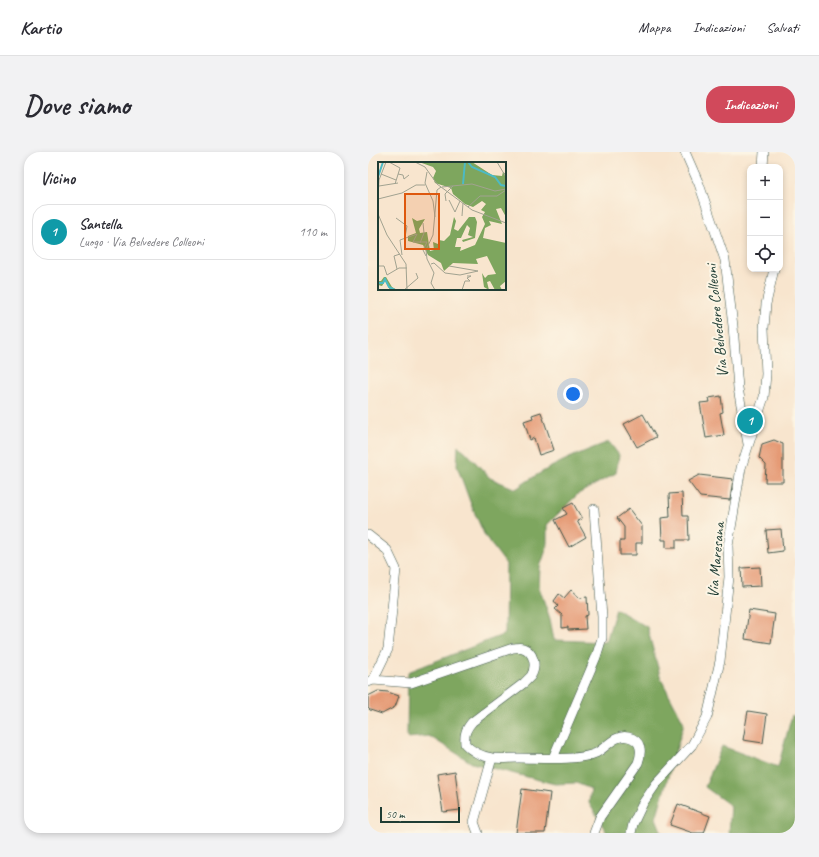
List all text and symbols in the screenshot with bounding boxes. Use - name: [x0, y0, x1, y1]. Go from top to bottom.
- text: Kartio: [20, 16, 61, 40]
- text: Mappa: [638, 19, 671, 36]
- text: Indicazioni: [693, 19, 744, 36]
- text: Salvati: [766, 19, 799, 36]
- button: Indicazioni: [706, 86, 795, 123]
- text: Dove siamo: [24, 87, 130, 122]
- inset map: [378, 162, 506, 290]
- map controls: [747, 164, 783, 272]
- button: +: [747, 164, 783, 200]
- text: Vicino: [40, 168, 75, 189]
- button: −: [747, 200, 783, 236]
- text: Santella: [79, 215, 121, 234]
- text: 1: [51, 224, 57, 240]
- text: 110 m: [299, 224, 327, 240]
- text: Luogo · Via Belvedere Colleoni: [79, 234, 204, 250]
- button: locate: [747, 236, 783, 272]
- street label: Via Belvedere Colleoni: [701, 261, 733, 378]
- your location: [563, 384, 583, 404]
- pin: 1: [737, 406, 763, 436]
- street label: Via Maresana: [703, 520, 729, 599]
- scale bar: [380, 805, 460, 824]
- text: 50 m: [386, 807, 405, 821]

